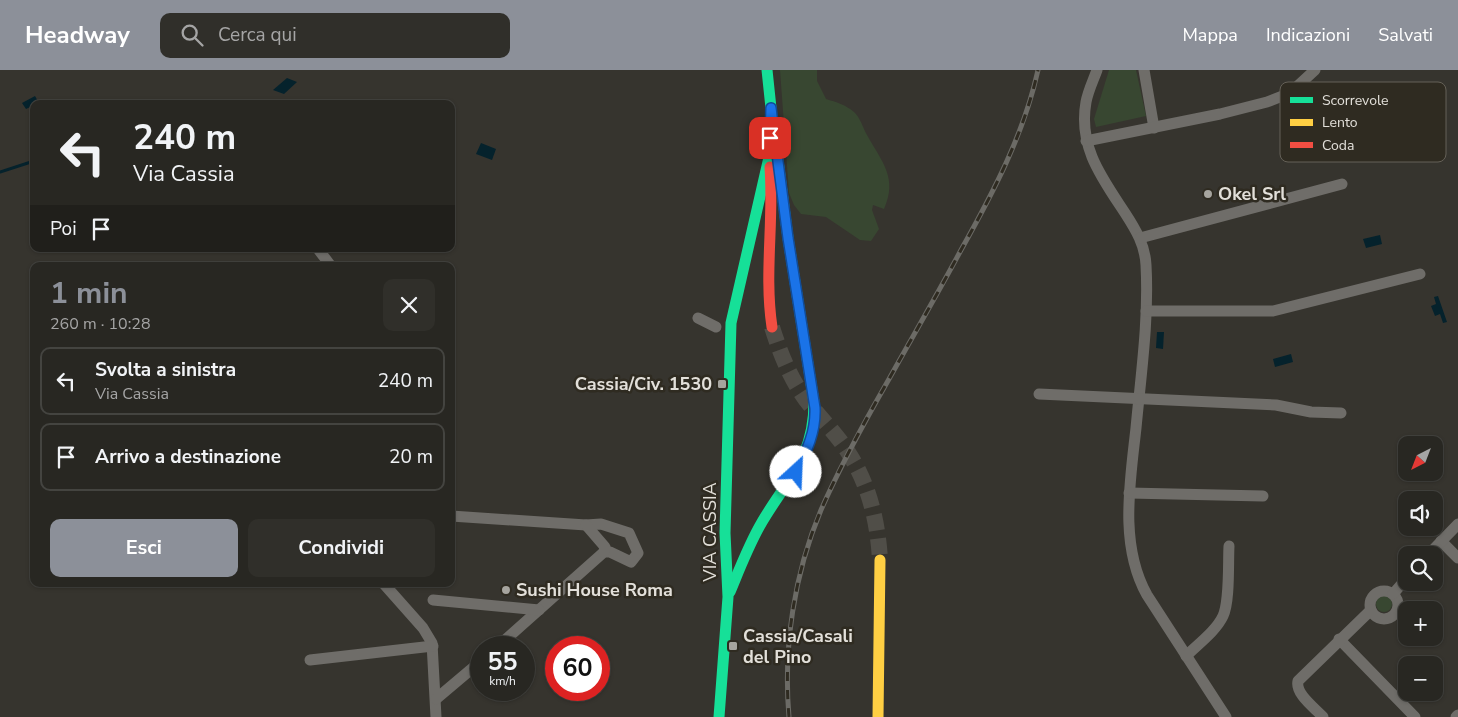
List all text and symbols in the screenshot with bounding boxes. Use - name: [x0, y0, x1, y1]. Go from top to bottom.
- search box: [160, 13, 510, 58]
- text: Headway: [25, 19, 130, 51]
- icon: search: [178, 21, 206, 49]
- text: Cerca qui: [218, 22, 297, 48]
- text: Mappa: [1182, 23, 1238, 47]
- text: Indicazioni: [1266, 23, 1350, 47]
- text: Salvati: [1378, 23, 1433, 47]
- legend: [1280, 82, 1446, 162]
- text: Scorrevole: [1322, 91, 1388, 110]
- text: Lento: [1322, 113, 1358, 132]
- text: 240 m: [133, 114, 236, 161]
- pin: [749, 117, 791, 159]
- icon: left: [50, 120, 115, 185]
- icon: arrive: [756, 124, 784, 152]
- text: Coda: [1322, 136, 1354, 155]
- text: Via Cassia: [133, 159, 235, 189]
- place label: Okel Srl: [1218, 182, 1286, 206]
- marker: Okel Srl: [1202, 188, 1214, 200]
- icon: arrive: [87, 215, 115, 243]
- text: Poi: [50, 216, 77, 242]
- text: 1 min: [50, 273, 128, 314]
- button: close: [383, 279, 435, 331]
- text: 260 m · 10:28: [50, 313, 151, 335]
- text: Svolta a sinistra: [95, 357, 236, 383]
- icon: left: [52, 367, 80, 395]
- text: 240 m: [378, 368, 433, 394]
- place label: Cassia/Civ. 1530: [575, 372, 712, 396]
- marker: Cassia/Civ. 1530: [716, 378, 728, 390]
- text: Via Cassia: [95, 383, 169, 405]
- north arrow: [1398, 436, 1442, 481]
- map controls: [1398, 436, 1443, 701]
- icon: arrive: [52, 443, 80, 471]
- text: Arrivo a destinazione: [95, 444, 281, 470]
- text: 20 m: [389, 444, 433, 470]
- position arrow: [769, 445, 821, 497]
- street label: VIA CASSIA: [698, 482, 722, 583]
- button: sound: [1398, 491, 1443, 536]
- button: Esci: [50, 519, 238, 577]
- button: Condividi: [248, 519, 435, 577]
- button: search: [1398, 546, 1443, 591]
- place label: Sushi House Roma: [516, 578, 673, 602]
- marker: Sushi House Roma: [500, 584, 512, 596]
- button: +: [1398, 601, 1443, 646]
- place label: Cassia/Casali del Pino: [743, 624, 853, 669]
- speed limit sign: 60: [545, 636, 610, 701]
- marker: Cassia/Casali del Pino: [727, 640, 739, 652]
- text: 55: [487, 645, 518, 679]
- button: −: [1398, 656, 1443, 701]
- text: km/h: [489, 673, 516, 689]

